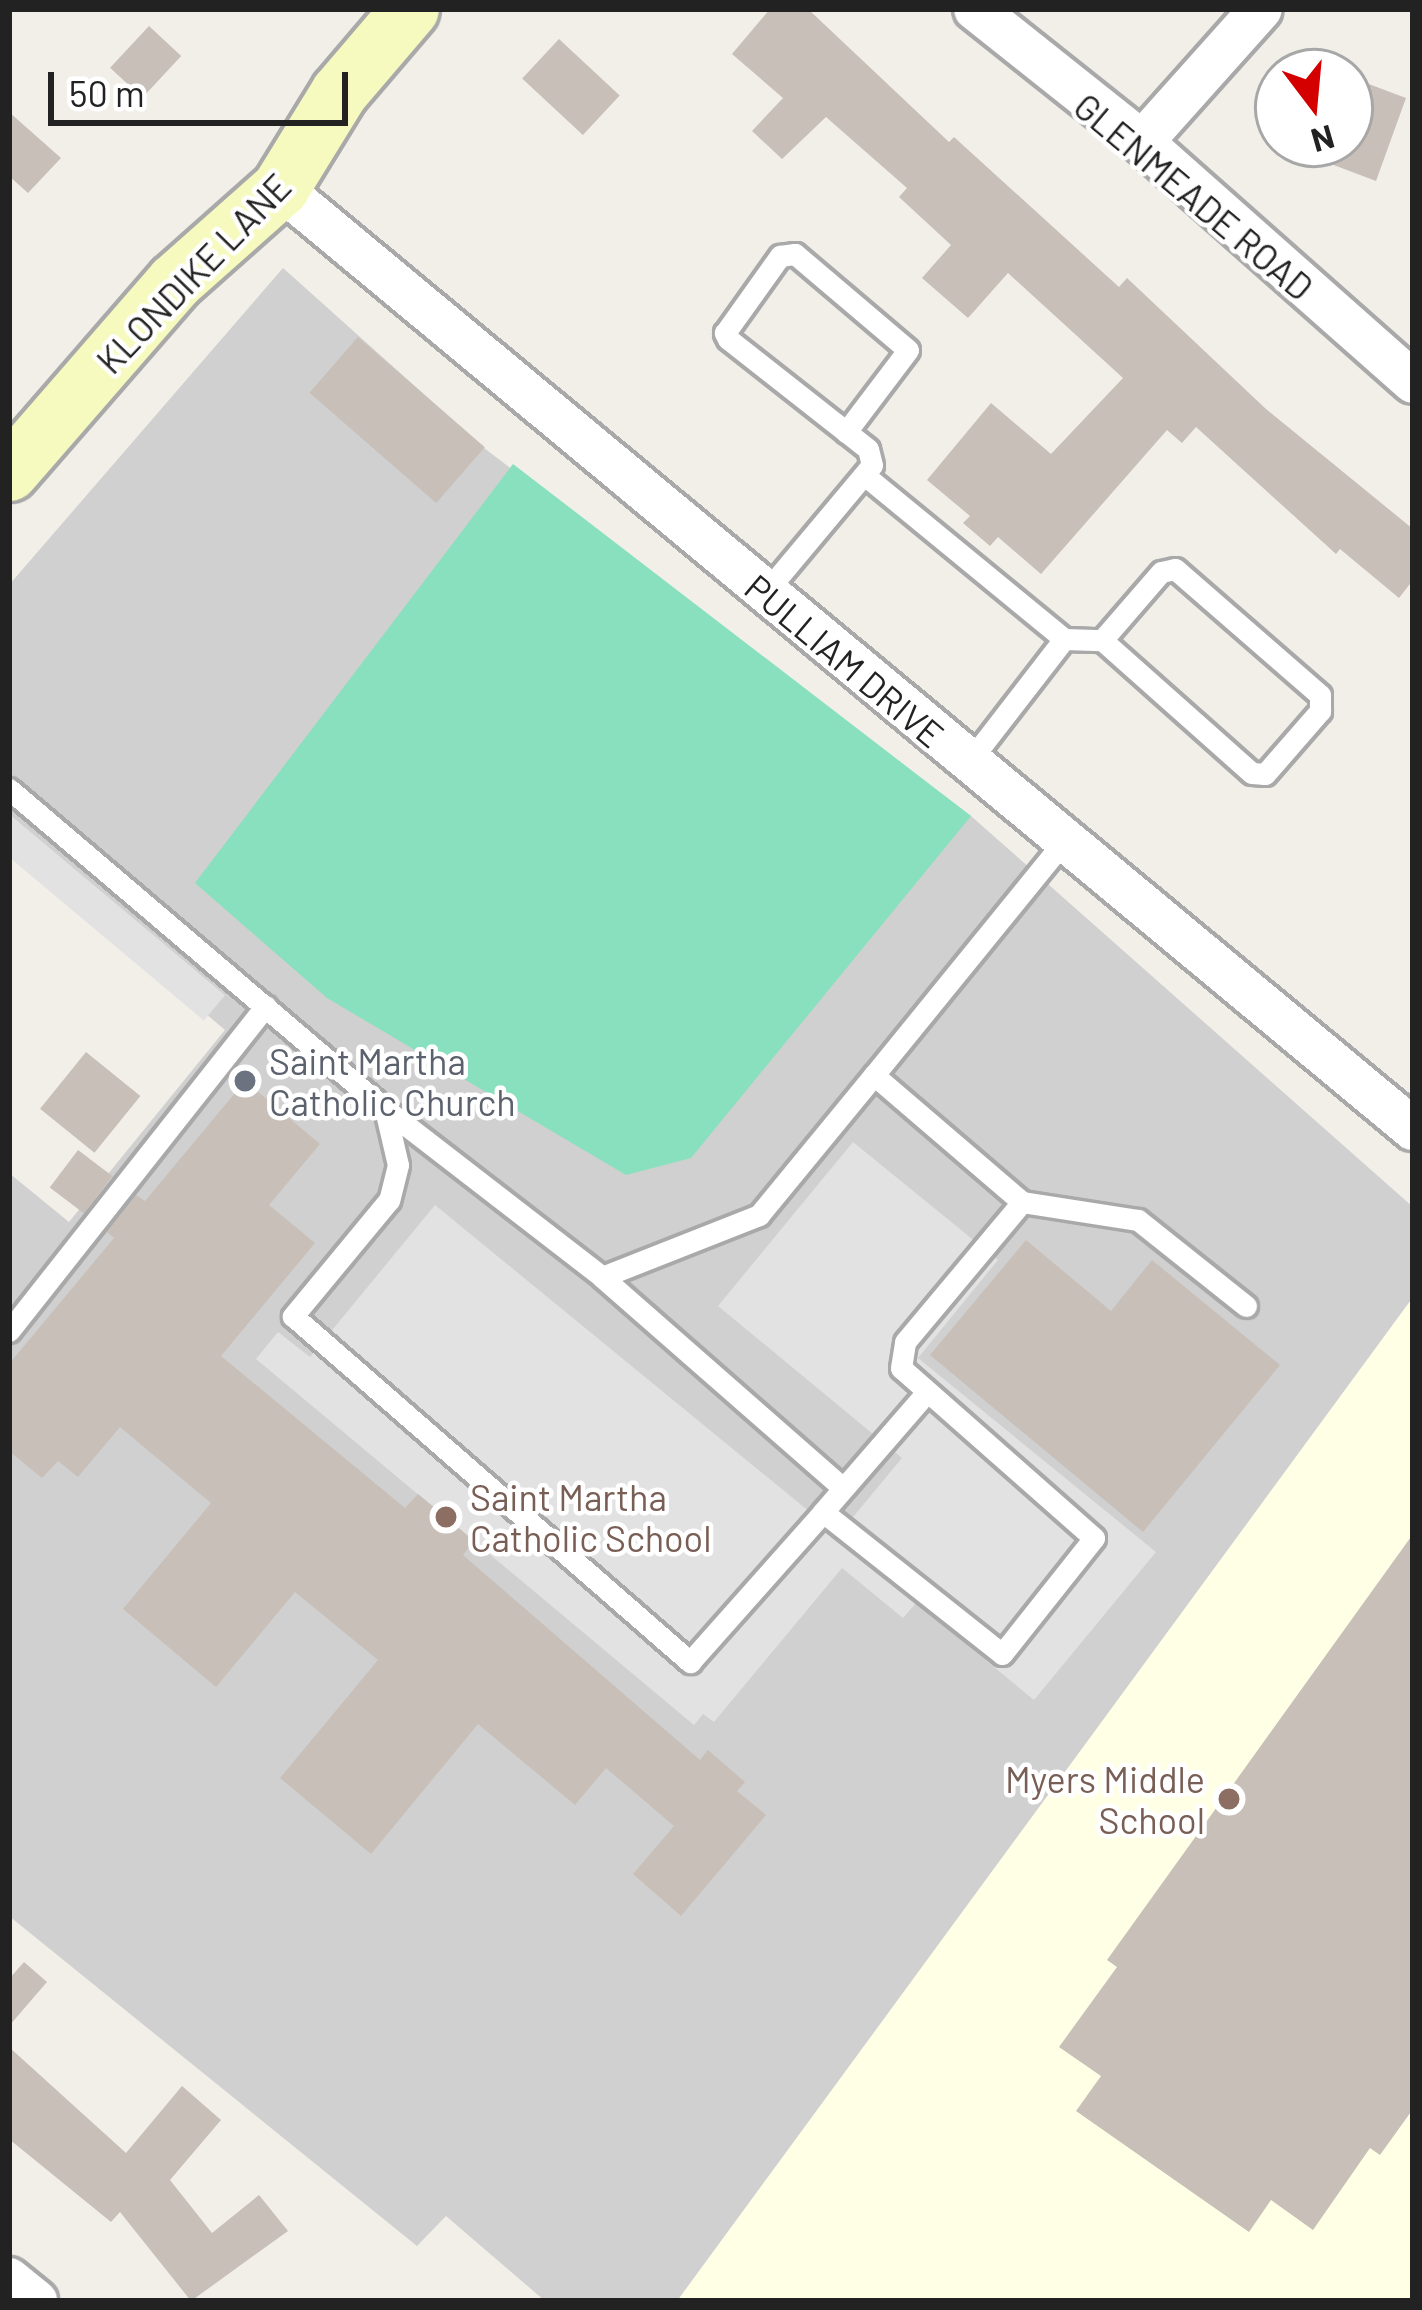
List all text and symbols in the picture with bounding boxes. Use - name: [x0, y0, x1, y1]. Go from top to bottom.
- scale bar: [54, 48, 354, 122]
- north arrow: [1254, 48, 1374, 168]
- text: 50 m: [69, 71, 145, 114]
- street label: GLENMEADE ROAD: [1066, 84, 1322, 308]
- street label: KLONDIKE LANE: [87, 164, 299, 382]
- street label: PULLIAM DRIVE: [737, 564, 953, 756]
- place label: Saint Martha Catholic Church: [269, 1038, 516, 1123]
- marker: Saint Martha Catholic Church: [232, 1068, 258, 1094]
- place label: Saint Martha Catholic School: [470, 1474, 712, 1559]
- marker: Saint Martha Catholic School: [433, 1504, 459, 1530]
- place label: Myers Middle School: [1005, 1756, 1205, 1841]
- marker: Myers Middle School: [1216, 1786, 1242, 1812]

